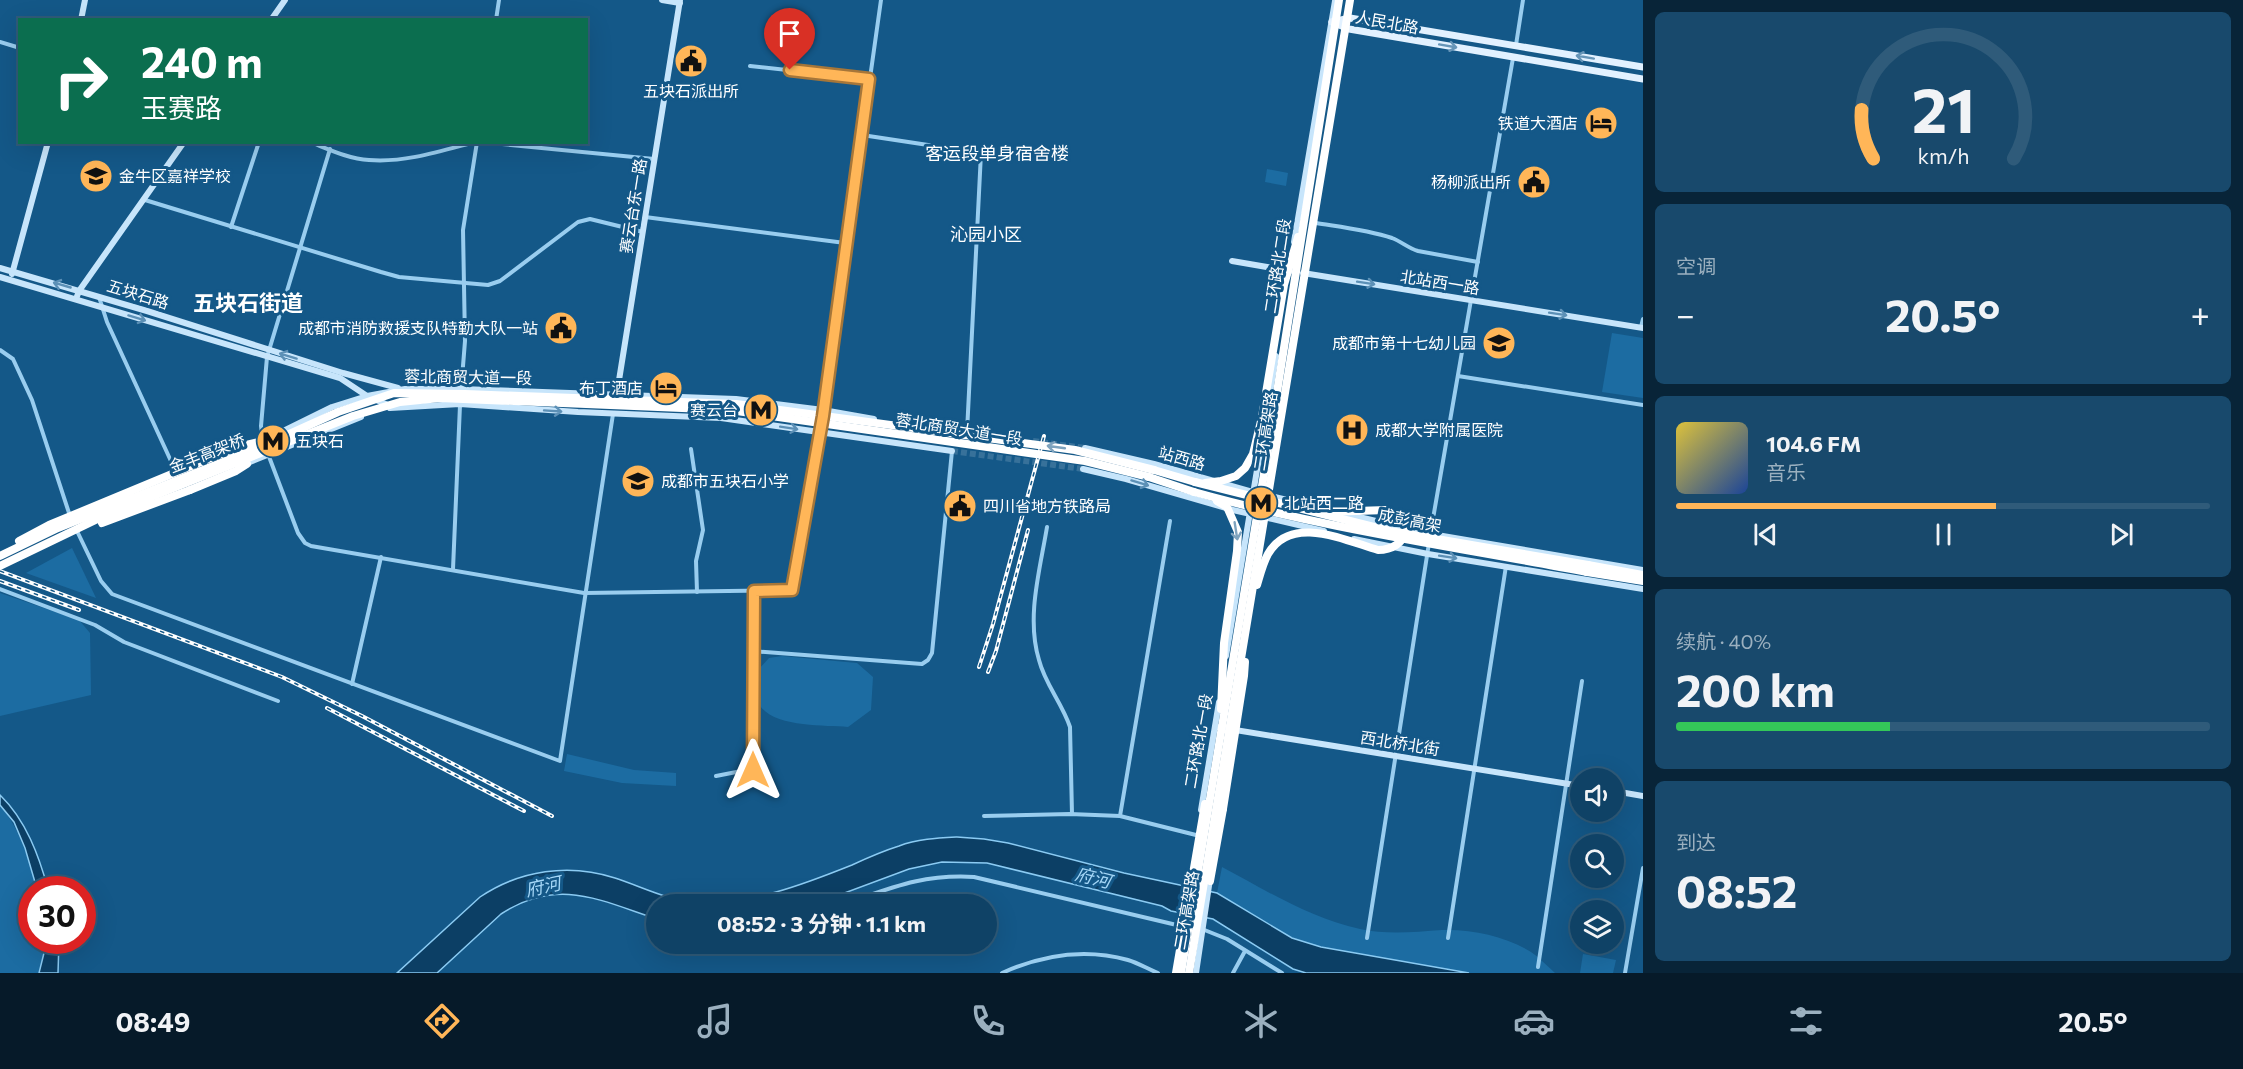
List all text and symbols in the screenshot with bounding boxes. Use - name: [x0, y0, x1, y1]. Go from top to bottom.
- street label: 人民北路: [1354, 7, 1420, 36]
- pin: [764, 8, 815, 70]
- icon: arrive: [773, 17, 806, 50]
- text: 240 m: [141, 35, 263, 87]
- one-way arrow: [1437, 41, 1457, 52]
- icon: right: [42, 42, 120, 120]
- public building icon: 五块石派出所: [673, 43, 709, 79]
- one-way arrow: [1576, 51, 1596, 62]
- text: 21: [1911, 70, 1975, 146]
- place label: 五块石派出所: [643, 81, 739, 100]
- text: 玉赛路: [141, 91, 222, 124]
- hotel icon: 铁道大酒店: [1583, 105, 1619, 141]
- place label: 铁道大酒店: [1498, 113, 1578, 132]
- district label: 客运段单身宿舍楼: [925, 142, 1069, 164]
- text: km/h: [1917, 142, 1969, 168]
- street label: 赛云台东一路: [616, 157, 649, 255]
- school or university icon: 金牛区嘉祥学校: [78, 158, 114, 194]
- public building icon: 杨柳派出所: [1516, 164, 1552, 200]
- place label: 金牛区嘉祥学校: [119, 166, 231, 185]
- place label: 杨柳派出所: [1431, 172, 1511, 191]
- street label: 二环路北二段: [1260, 217, 1293, 315]
- district label: 沁园小区: [950, 223, 1022, 245]
- text: 空调: [1676, 254, 1716, 278]
- street label: 北站西一路: [1399, 266, 1481, 297]
- street label: 五块石路: [105, 275, 172, 312]
- one-way arrow: [1355, 278, 1375, 289]
- one-way arrow: [53, 279, 72, 291]
- text: 20.5°: [1885, 286, 2000, 341]
- district label: 五块石街道: [193, 289, 303, 316]
- text: −: [1676, 293, 1695, 334]
- text: +: [2191, 293, 2210, 334]
- one-way arrow: [1548, 309, 1567, 320]
- public building icon: 成都市消防救援支队特勤大队一站: [543, 310, 579, 346]
- one-way arrow: [127, 313, 146, 324]
- place label: 成都市消防救援支队特勤大队一站: [298, 318, 538, 337]
- school or university icon: 成都市第十七幼儿园: [1481, 325, 1517, 361]
- place label: 成都市第十七幼儿园: [1332, 333, 1476, 352]
- one-way arrow: [279, 350, 298, 361]
- street label: 蓉北商贸大道一段: [404, 366, 532, 387]
- hotel icon: 布丁酒店: [648, 370, 684, 406]
- place label: 布丁酒店: [579, 378, 643, 397]
- street label: 二环高架路: [1249, 390, 1280, 472]
- metro station icon: 赛云台: [743, 392, 779, 428]
- place label: 赛云台: [690, 400, 738, 419]
- one-way arrow: [542, 405, 562, 416]
- street label: 蓉北商贸大道一段: [894, 409, 1024, 448]
- hospital icon: 成都大学附属医院: [1334, 412, 1370, 448]
- place label: 成都大学附属医院: [1375, 420, 1503, 439]
- one-way arrow: [778, 422, 798, 433]
- metro station icon: 五块石: [255, 423, 291, 459]
- street label: 金丰高架桥: [166, 429, 248, 476]
- text: 104.6 FM: [1766, 430, 1861, 457]
- place label: 五块石: [296, 431, 344, 450]
- one-way arrow: [1047, 442, 1066, 453]
- street label: 站西路: [1156, 442, 1208, 473]
- text: 音乐: [1766, 460, 1806, 484]
- school or university icon: 成都市五块石小学: [620, 463, 656, 499]
- place label: 成都市五块石小学: [661, 471, 789, 490]
- one-way arrow: [1130, 478, 1149, 489]
- metro station icon: 北站西二路: [1243, 485, 1279, 521]
- public building icon: 四川省地方铁路局: [942, 488, 978, 524]
- place label: 北站西二路: [1284, 493, 1364, 512]
- place label: 四川省地方铁路局: [983, 496, 1111, 515]
- street label: 成彭高架: [1377, 504, 1443, 535]
- icon: previous: [1749, 518, 1782, 551]
- icon: pause: [1927, 518, 1960, 551]
- icon: next: [2105, 518, 2138, 551]
- one-way arrow: [1231, 521, 1242, 540]
- one-way arrow: [1437, 551, 1457, 562]
- text: 续航 · 40%: [1676, 629, 1771, 653]
- text: 200 km: [1676, 661, 1835, 716]
- street label: 二环路北一段: [1180, 692, 1215, 790]
- street label: 西北桥北街: [1359, 727, 1441, 758]
- position arrow: [721, 738, 785, 802]
- map controls: [1570, 768, 1624, 954]
- button: sound: [1570, 768, 1624, 822]
- text: 到达: [1676, 830, 1716, 854]
- button: search: [1570, 834, 1624, 888]
- water label: 府河: [1073, 862, 1116, 893]
- text: 08:52: [1676, 862, 1797, 917]
- street label: 二环高架路: [1169, 869, 1202, 951]
- water label: 府河: [523, 871, 566, 901]
- speed limit sign: 30: [18, 876, 96, 954]
- button: layers: [1570, 900, 1624, 954]
- text: 08:52 · 3 分钟 · 1.1 km: [717, 910, 926, 937]
- icon: directions: [421, 1000, 463, 1042]
- icon: music: [694, 1000, 736, 1042]
- icon: phone: [967, 1000, 1009, 1042]
- icon: climate: [1240, 1000, 1282, 1042]
- icon: car: [1513, 1000, 1555, 1042]
- icon: filters: [1785, 1000, 1827, 1042]
- text: 08:49: [115, 1005, 190, 1038]
- text: 20.5°: [2058, 1005, 2128, 1038]

